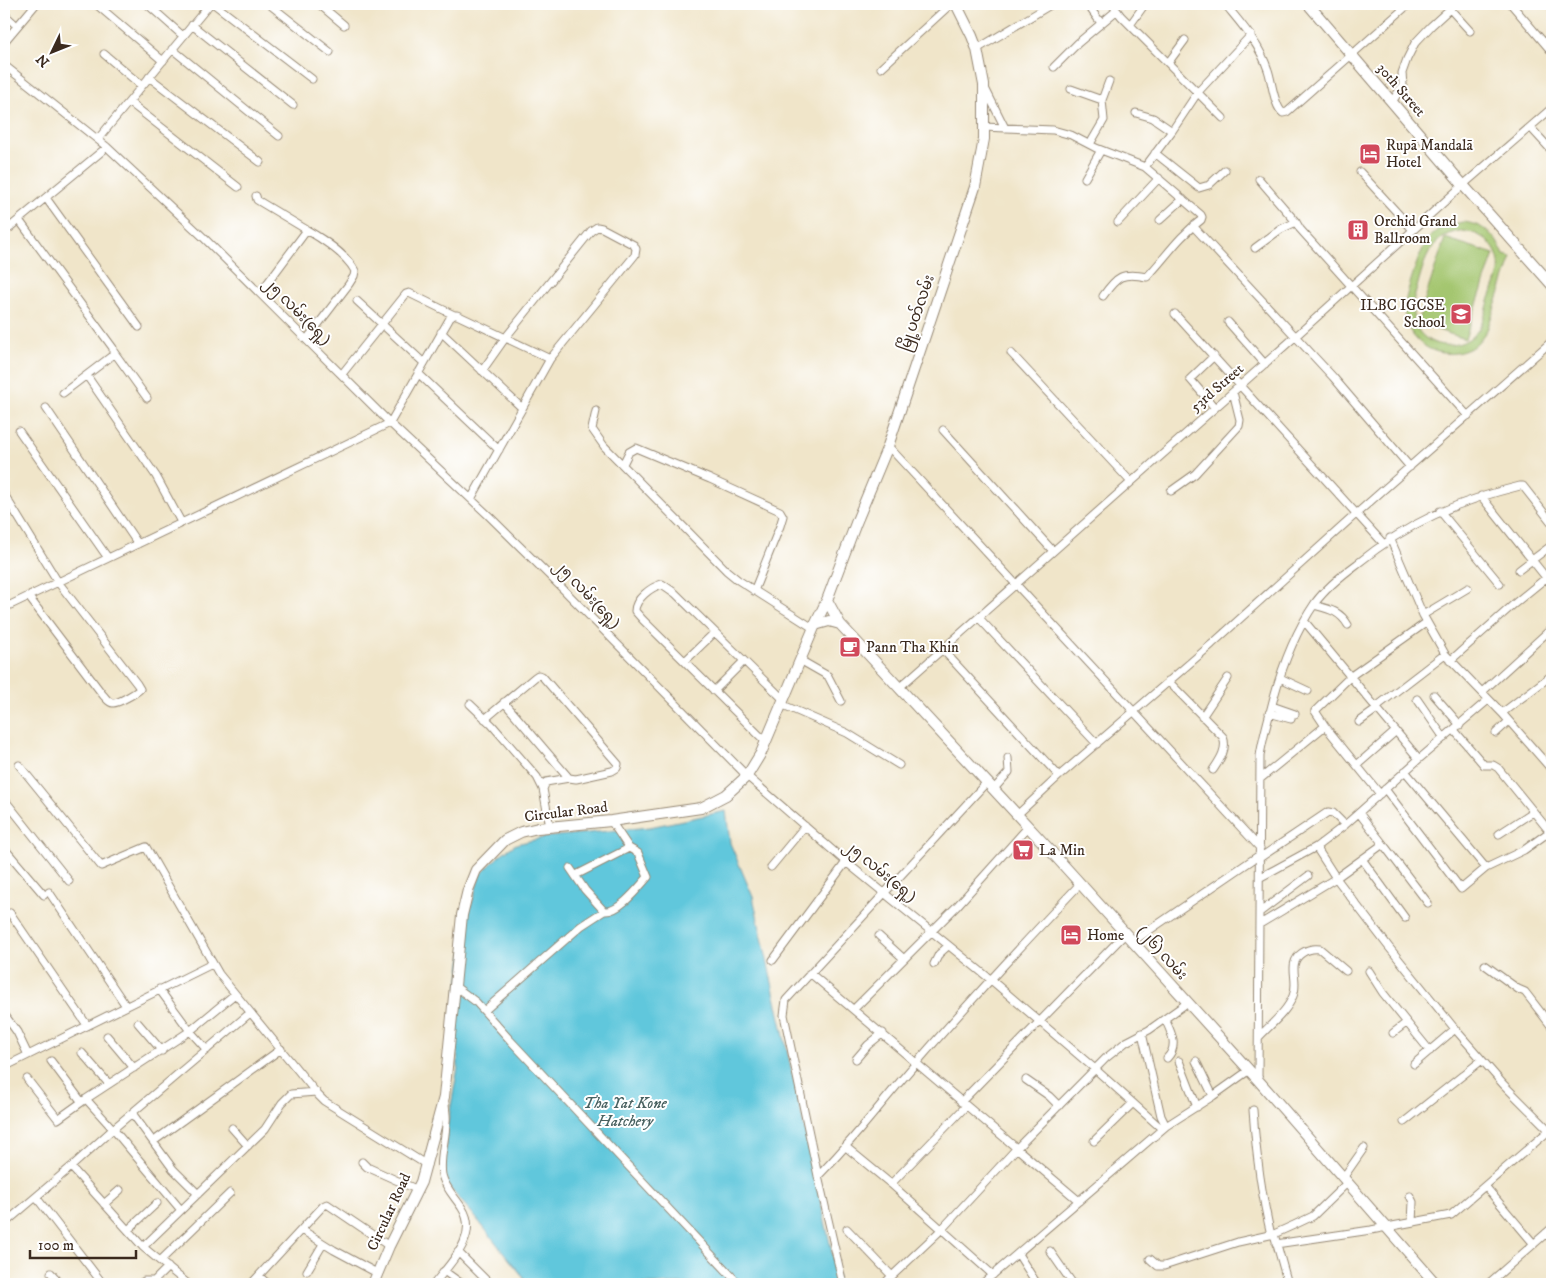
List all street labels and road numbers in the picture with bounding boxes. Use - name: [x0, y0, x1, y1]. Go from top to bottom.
- street label: 30th Street: [1372, 59, 1430, 121]
- street label: ၂၅ လမ်း(ရှေ့): [258, 272, 336, 350]
- street label: မြို့ပတ်လမ်း: [894, 272, 941, 354]
- street label: 53rd Street: [1186, 359, 1248, 416]
- street label: ၂၅ လမ်း(ရှေ့): [548, 555, 625, 634]
- street label: Circular Road: [523, 797, 609, 827]
- street label: ၂၅ လမ်း(ရှေ့): [839, 835, 921, 908]
- street label: (၂၆) လမ်း: [1131, 921, 1192, 985]
- street label: Circular Road: [363, 1170, 416, 1254]

